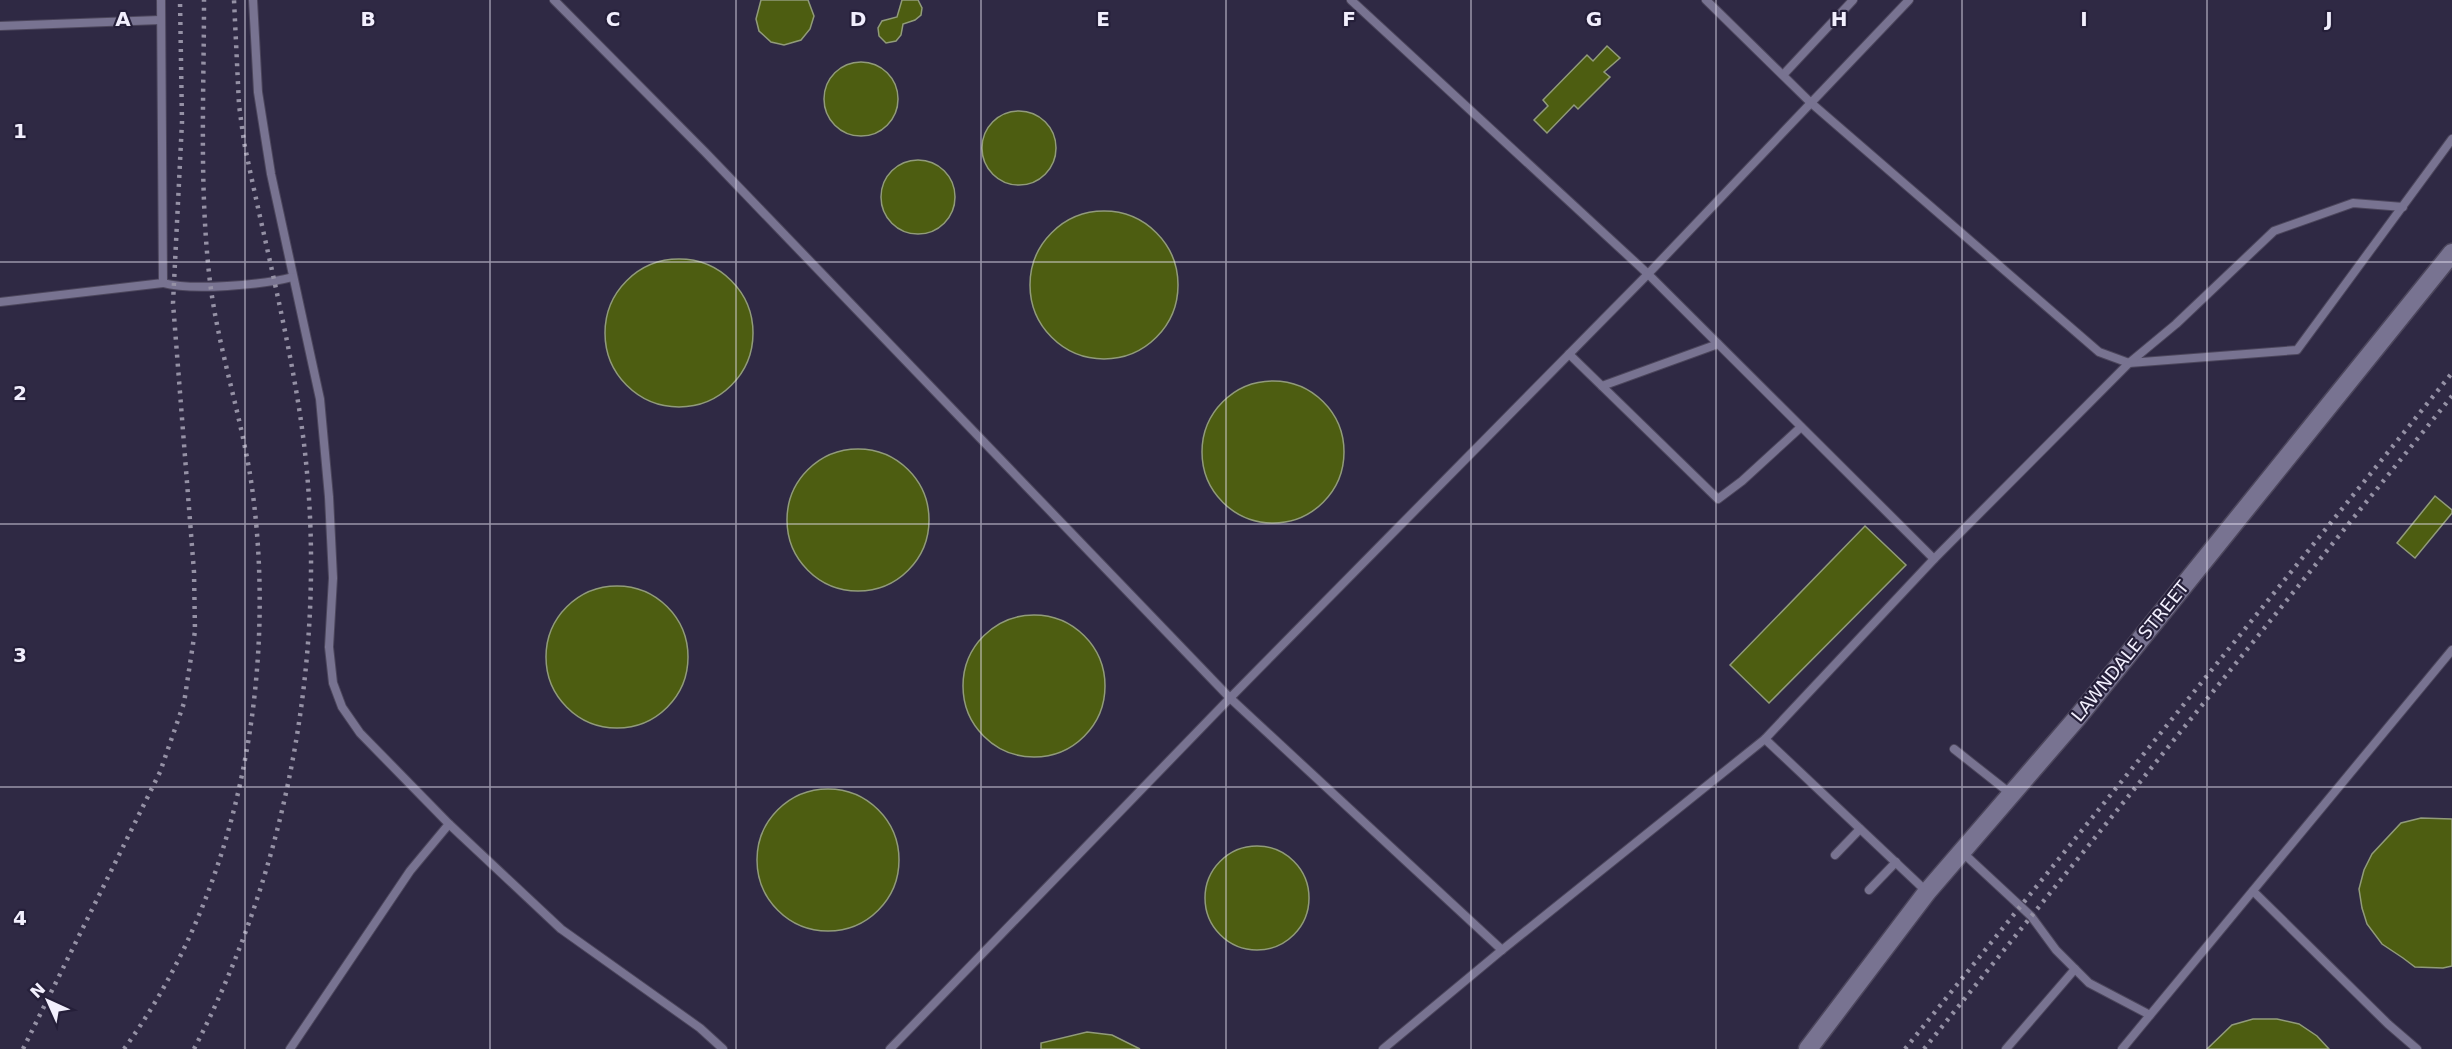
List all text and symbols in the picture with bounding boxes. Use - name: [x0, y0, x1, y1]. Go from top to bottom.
- text: A: [115, 7, 131, 31]
- text: B: [360, 7, 376, 31]
- text: C: [606, 7, 620, 31]
- text: D: [850, 7, 866, 31]
- text: E: [1096, 7, 1110, 31]
- text: F: [1342, 7, 1356, 31]
- text: G: [1586, 7, 1602, 31]
- text: H: [1831, 7, 1847, 31]
- text: I: [2080, 7, 2088, 31]
- text: J: [2323, 7, 2333, 31]
- text: 1: [13, 119, 27, 143]
- text: 2: [13, 381, 27, 405]
- street label: LAWNDALE STREET: [2067, 576, 2194, 725]
- text: 3: [13, 643, 27, 667]
- text: 4: [13, 906, 27, 930]
- north arrow: [18, 971, 78, 1031]
- text: N: [26, 979, 49, 1002]

